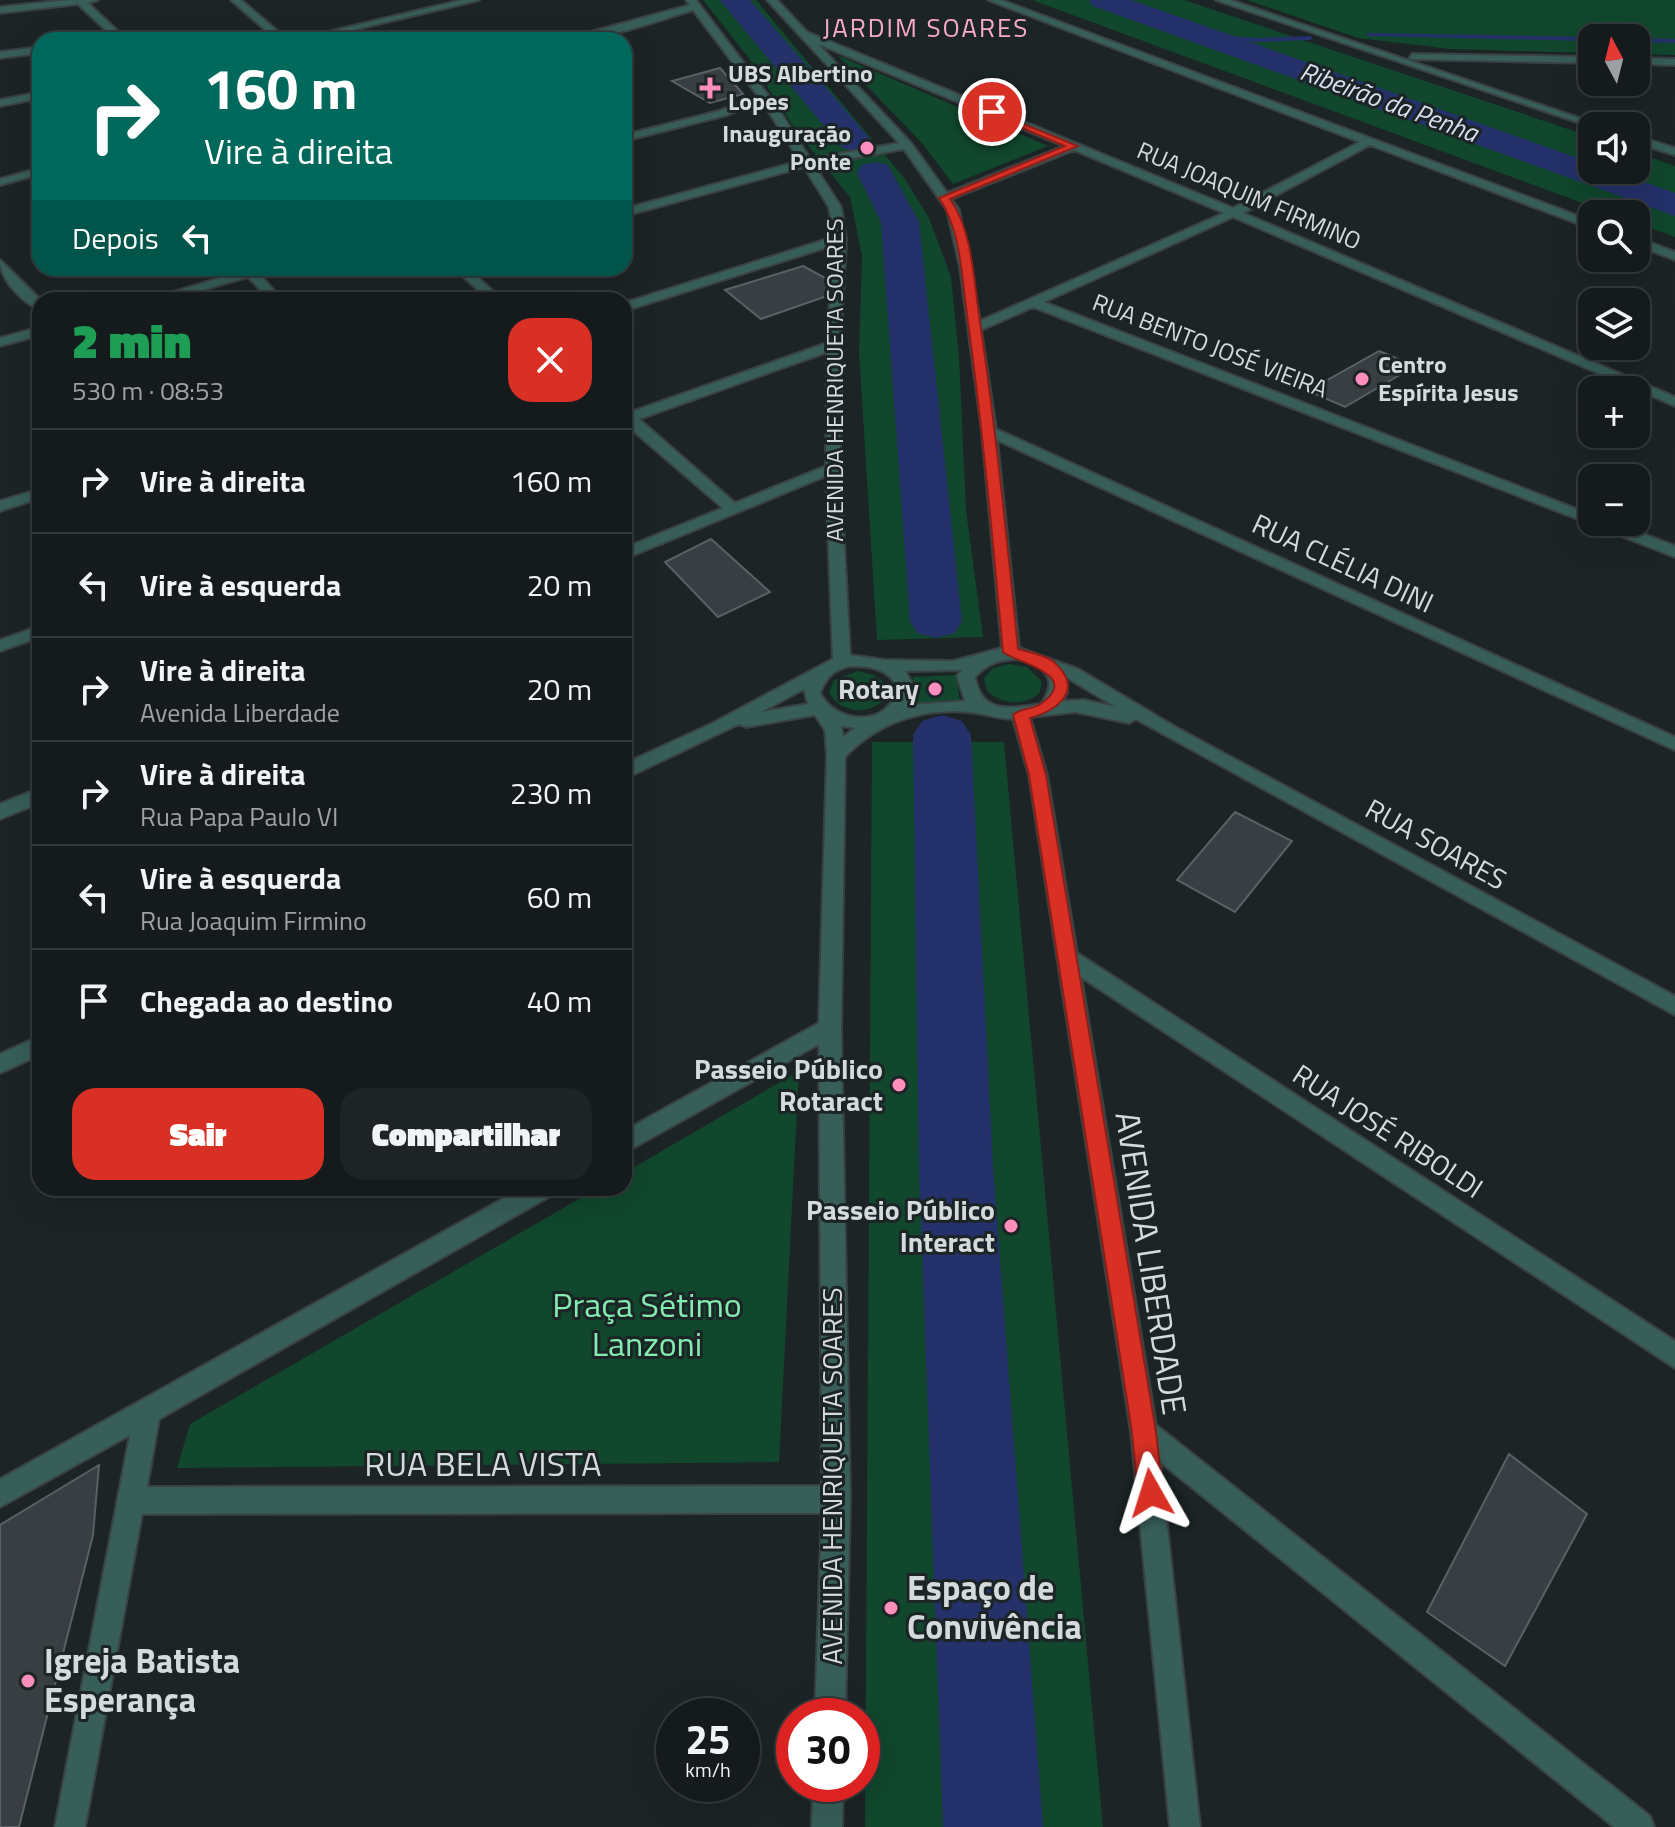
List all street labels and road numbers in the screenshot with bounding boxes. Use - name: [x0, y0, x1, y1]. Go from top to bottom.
- street label: RUA JOAQUIM FIRMINO: [1132, 132, 1367, 259]
- street label: AVENIDA HENRIQUETA SOARES: [816, 218, 852, 542]
- street label: RUA BENTO JOSÉ VIEIRA: [1087, 284, 1333, 407]
- street label: RUA CLÉLIA DINI: [1245, 502, 1441, 623]
- street label: RUA SOARES: [1358, 787, 1515, 900]
- street label: RUA JOSÉ RIBOLDI: [1284, 1053, 1492, 1208]
- street label: AVENIDA LIBERDADE: [1102, 1108, 1202, 1418]
- street label: AVENIDA HENRIQUETA SOARES: [810, 1287, 853, 1665]
- street label: RUA BELA VISTA: [364, 1437, 602, 1489]

